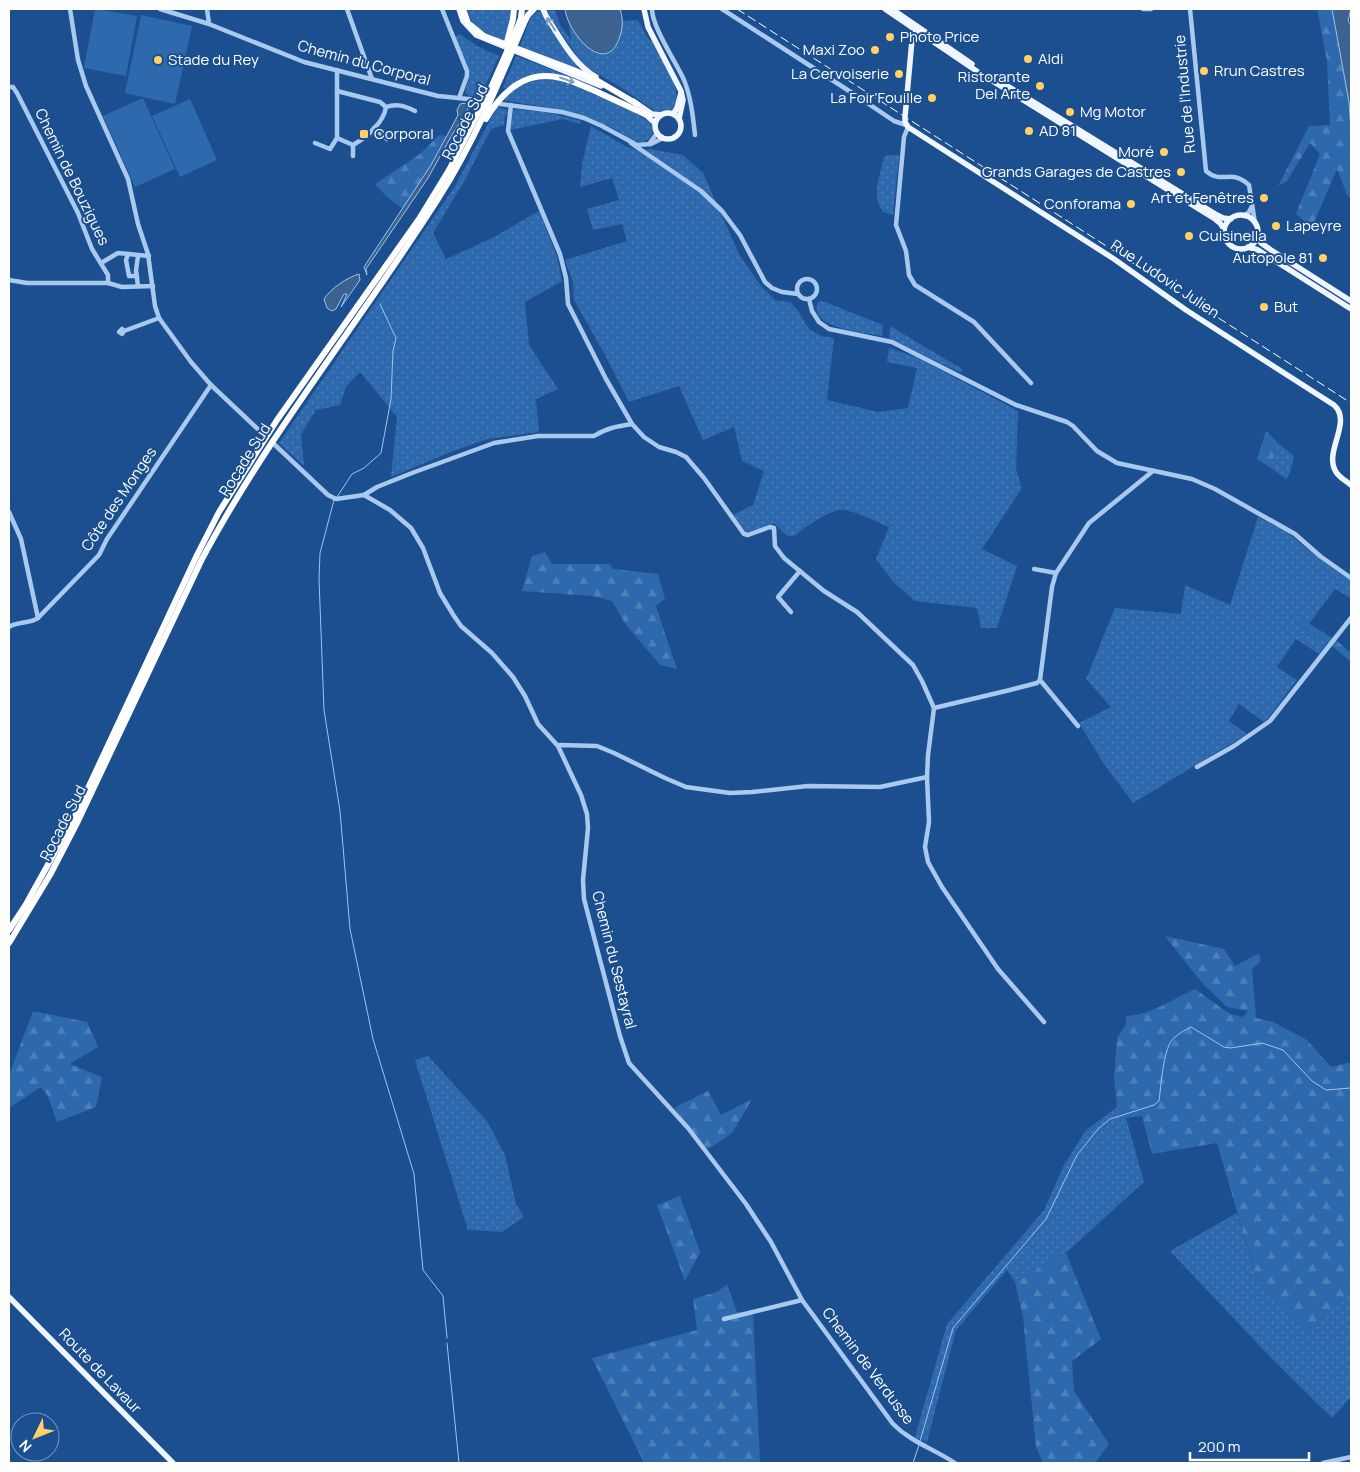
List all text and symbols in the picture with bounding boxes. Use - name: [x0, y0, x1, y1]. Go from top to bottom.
- one-way arrow: [546, 18, 556, 32]
- place label: Photo Price: [900, 26, 979, 47]
- marker: Photo Price: [884, 31, 896, 43]
- street label: Rue de l'Industrie: [1169, 34, 1200, 154]
- street label: Chemin du Corporal: [295, 35, 433, 90]
- place label: Maxi Zoo: [803, 39, 865, 60]
- marker: Maxi Zoo: [869, 44, 881, 56]
- place label: Aldi: [1038, 48, 1063, 69]
- place label: Stade du Rey: [168, 49, 259, 70]
- marker: Aldi: [1022, 53, 1034, 65]
- marker: Stade du Rey: [152, 54, 164, 66]
- place label: Rrun Castres: [1214, 60, 1305, 81]
- place label: La Cervoiserie: [791, 63, 889, 84]
- marker: Rrun Castres: [1198, 65, 1210, 77]
- place label: Ristorante Del Arte: [958, 66, 1030, 104]
- marker: La Cervoiserie: [893, 68, 905, 80]
- one-way arrow: [559, 76, 574, 85]
- street label: Rocade Sud: [436, 80, 493, 163]
- marker: Ristorante Del Arte: [1034, 80, 1046, 92]
- place label: La Foir'Fouille: [830, 87, 922, 108]
- marker: La Foir'Fouille: [926, 92, 938, 104]
- place label: Mg Motor: [1080, 101, 1147, 122]
- street label: Chemin de Bouzigues: [30, 105, 115, 249]
- marker: Mg Motor: [1064, 106, 1076, 118]
- place label: AD 81: [1039, 120, 1076, 141]
- place label: Corporal: [374, 123, 434, 144]
- marker: AD 81: [1023, 125, 1035, 137]
- marker: Corporal: [358, 128, 370, 140]
- place label: Moré: [1118, 141, 1154, 162]
- marker: Moré: [1158, 146, 1170, 158]
- place label: Grands Garages de Castres: [982, 161, 1171, 182]
- marker: Grands Garages de Castres: [1175, 166, 1187, 178]
- place label: Art et Fenêtres: [1151, 187, 1254, 208]
- marker: Art et Fenêtres: [1258, 192, 1270, 204]
- place label: Conforama: [1044, 193, 1121, 214]
- marker: Conforama: [1125, 198, 1137, 210]
- place label: Lapeyre: [1286, 215, 1342, 236]
- marker: Lapeyre: [1270, 220, 1282, 232]
- place label: Cuisinella: [1199, 225, 1267, 246]
- marker: Cuisinella: [1183, 230, 1195, 242]
- street label: Rue Ludovic Julien: [1107, 234, 1224, 323]
- place label: Autopole 81: [1232, 247, 1313, 268]
- marker: Autopole 81: [1317, 252, 1329, 264]
- place label: But: [1274, 296, 1298, 317]
- marker: But: [1258, 301, 1270, 313]
- street label: Rocade Sud: [214, 419, 275, 500]
- street label: Côte des Monges: [76, 442, 161, 555]
- street label: Rocade Sud: [34, 781, 91, 864]
- street label: Chemin du Sestayral: [587, 889, 642, 1031]
- street label: Chemin de Verdusse: [817, 1303, 919, 1429]
- street label: Route de Lavaur: [54, 1323, 147, 1418]
- north arrow: [10, 1412, 60, 1462]
- scale bar: [1190, 1430, 1309, 1462]
- text: N: [15, 1436, 36, 1456]
- text: 200 m: [1198, 1436, 1241, 1457]

